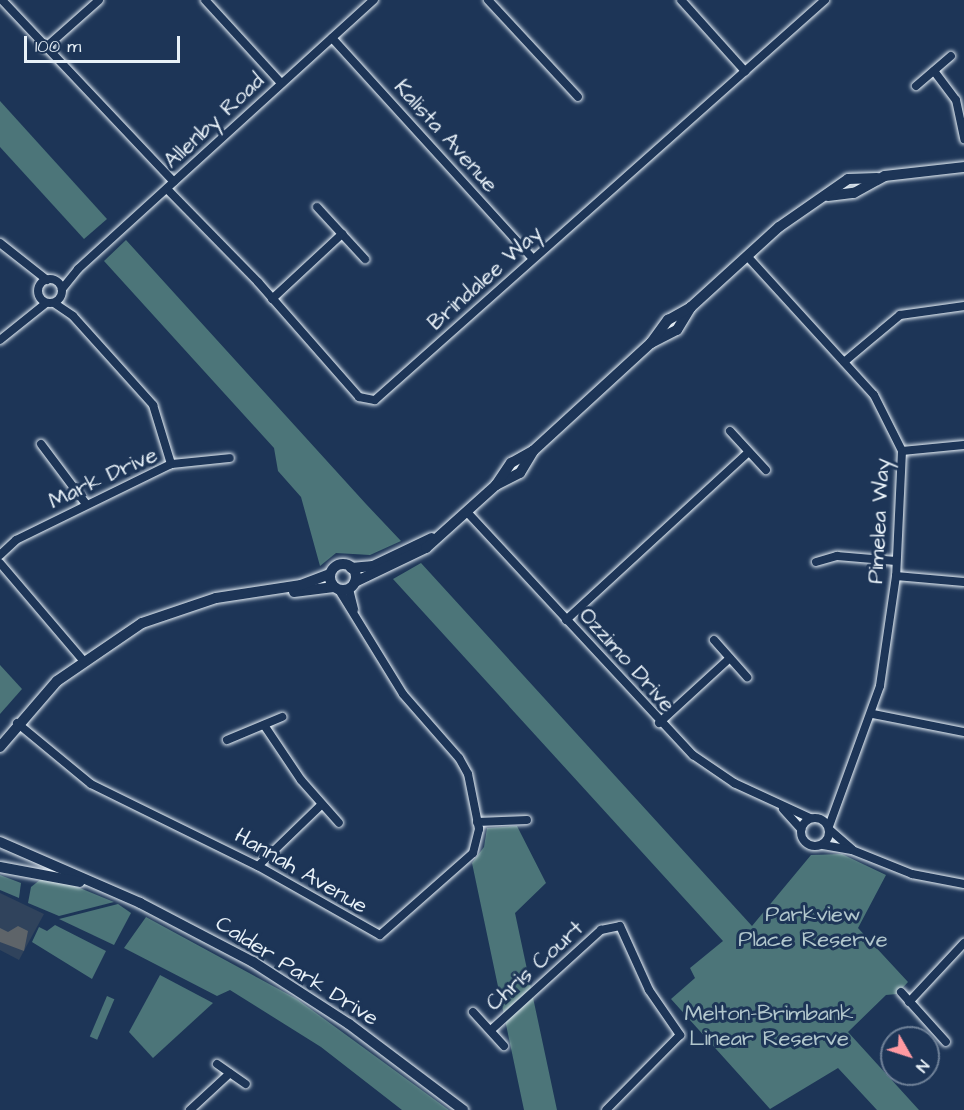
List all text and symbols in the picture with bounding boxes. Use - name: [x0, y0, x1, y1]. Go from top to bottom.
- scale bar: [27, 24, 183, 62]
- text: 100 m: [35, 34, 81, 59]
- street label: Allenby Road: [158, 68, 270, 174]
- street label: Kalista Avenue: [388, 74, 504, 198]
- street label: Brindalee Way: [422, 220, 548, 336]
- street label: Mark Drive: [44, 441, 162, 515]
- street label: Pimelea Way: [863, 458, 895, 584]
- street label: Ozzimo Drive: [573, 602, 681, 718]
- street label: Hannah Avenue: [230, 822, 372, 920]
- park label: Parkview Place Reserve: [738, 901, 888, 952]
- street label: Calder Park Drive: [211, 910, 383, 1032]
- street label: Chris Court: [481, 915, 589, 1017]
- park label: Melton-Brimbank Linear Reserve: [685, 1000, 853, 1052]
- north arrow: [880, 1026, 940, 1086]
- text: N: [911, 1055, 934, 1077]

